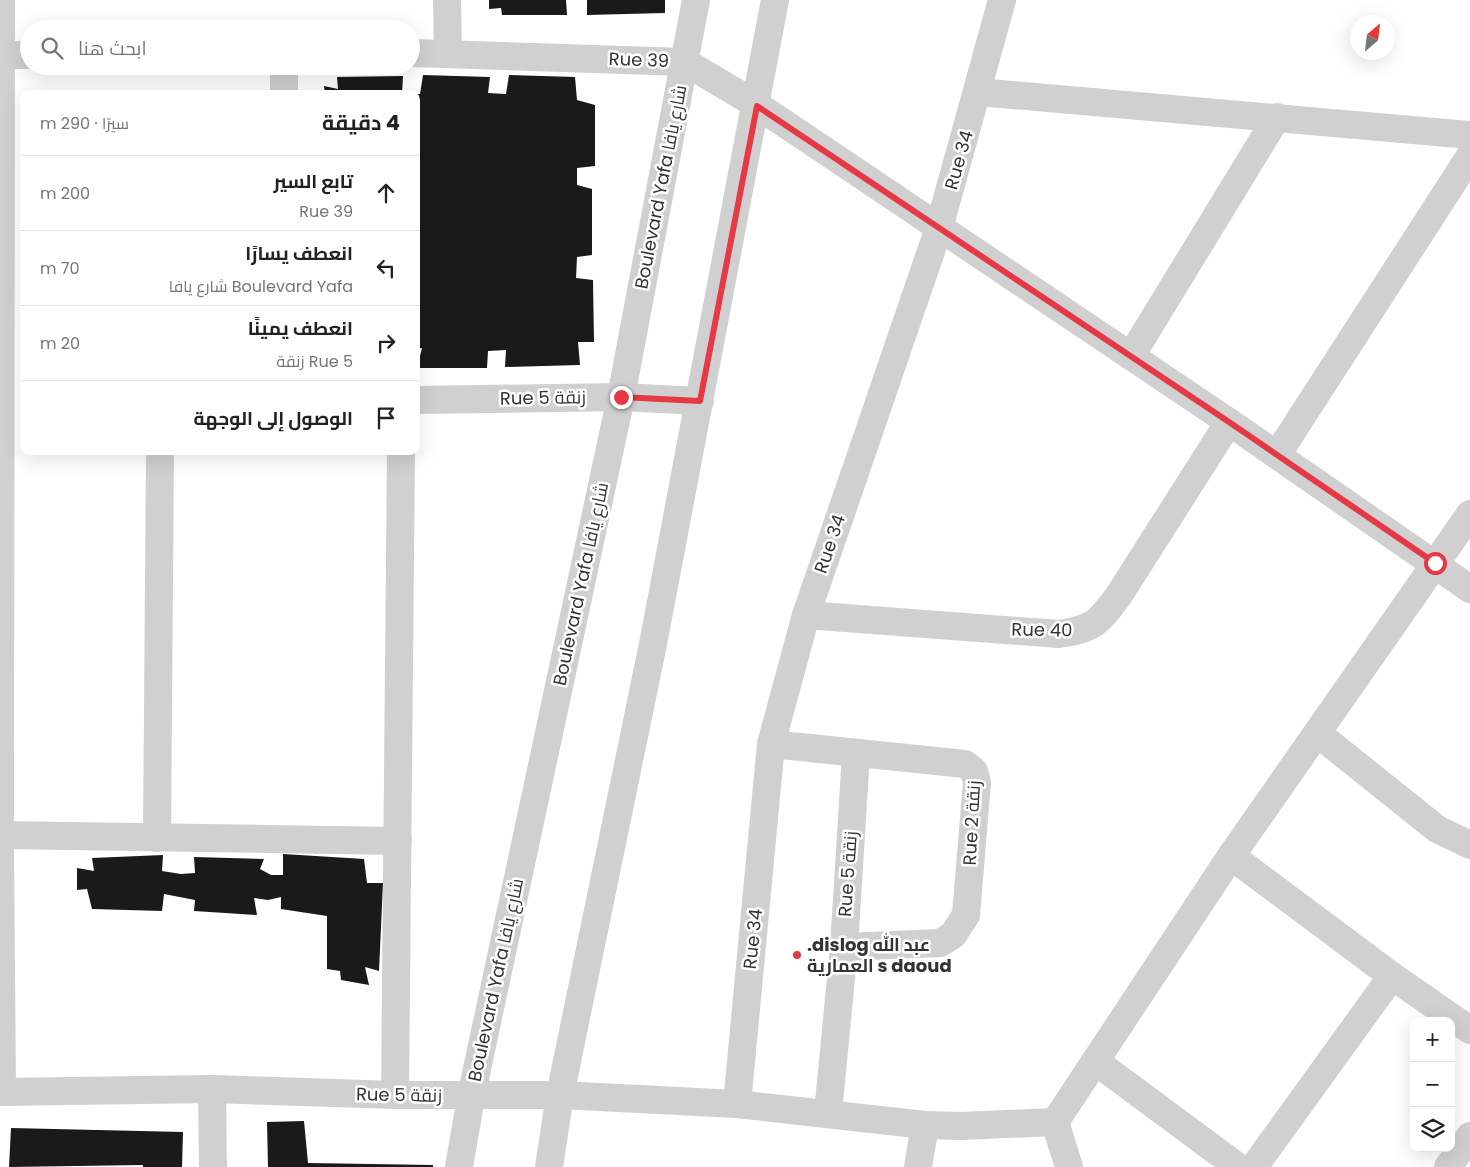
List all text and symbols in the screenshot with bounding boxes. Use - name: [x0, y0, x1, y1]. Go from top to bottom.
- north arrow: [1350, 15, 1395, 60]
- search box: [20, 20, 420, 75]
- icon: search: [38, 34, 66, 62]
- text: ابحث هنا: [78, 35, 147, 62]
- street label: Rue 39: [608, 46, 670, 73]
- street label: Boulevard Yafa شارع يافا: [628, 83, 693, 291]
- text: 4 دقيقة: [322, 108, 400, 137]
- text: سيرًا · 290 m: [40, 112, 129, 135]
- street label: Rue 34: [938, 127, 979, 192]
- text: تابع السير: [273, 168, 353, 195]
- icon: ahead: [372, 179, 400, 207]
- text: 200 m: [40, 182, 90, 205]
- text: Rue 39: [299, 200, 353, 223]
- text: انعطف يسارًا: [245, 240, 353, 267]
- icon: left: [372, 254, 400, 282]
- text: 70 m: [40, 257, 80, 280]
- text: Boulevard Yafa شارع يافا: [169, 275, 353, 298]
- text: انعطف يمينًا: [248, 315, 353, 342]
- icon: right: [372, 329, 400, 357]
- text: 20 m: [40, 332, 80, 355]
- text: Rue 5 زنقة: [277, 350, 353, 373]
- street label: Rue 5 زنقة: [500, 384, 586, 411]
- route end: [610, 386, 633, 409]
- icon: arrive: [372, 404, 400, 432]
- text: الوصول إلى الوجهة: [194, 405, 353, 432]
- street label: Boulevard Yafa شارع يافا: [547, 480, 614, 688]
- street label: Rue 34: [808, 511, 851, 576]
- route start: [1424, 552, 1447, 575]
- street label: Rue 40: [1011, 616, 1073, 643]
- street label: Rue 2 زنقة: [957, 780, 986, 866]
- street label: Rue 5 زنقة: [832, 830, 863, 918]
- street label: Boulevard Yafa شارع يافا: [462, 876, 529, 1084]
- street label: Rue 34: [737, 908, 768, 970]
- place label: .dislog عبد الله العمارية s daoud: [807, 932, 952, 978]
- marker: .dislog عبد الله العمارية s daoud: [791, 949, 803, 961]
- map controls: [1410, 1017, 1455, 1152]
- button: +: [1410, 1017, 1455, 1062]
- button: −: [1410, 1062, 1455, 1107]
- street label: Rue 5 زنقة: [356, 1081, 442, 1108]
- button: layers: [1410, 1107, 1455, 1152]

